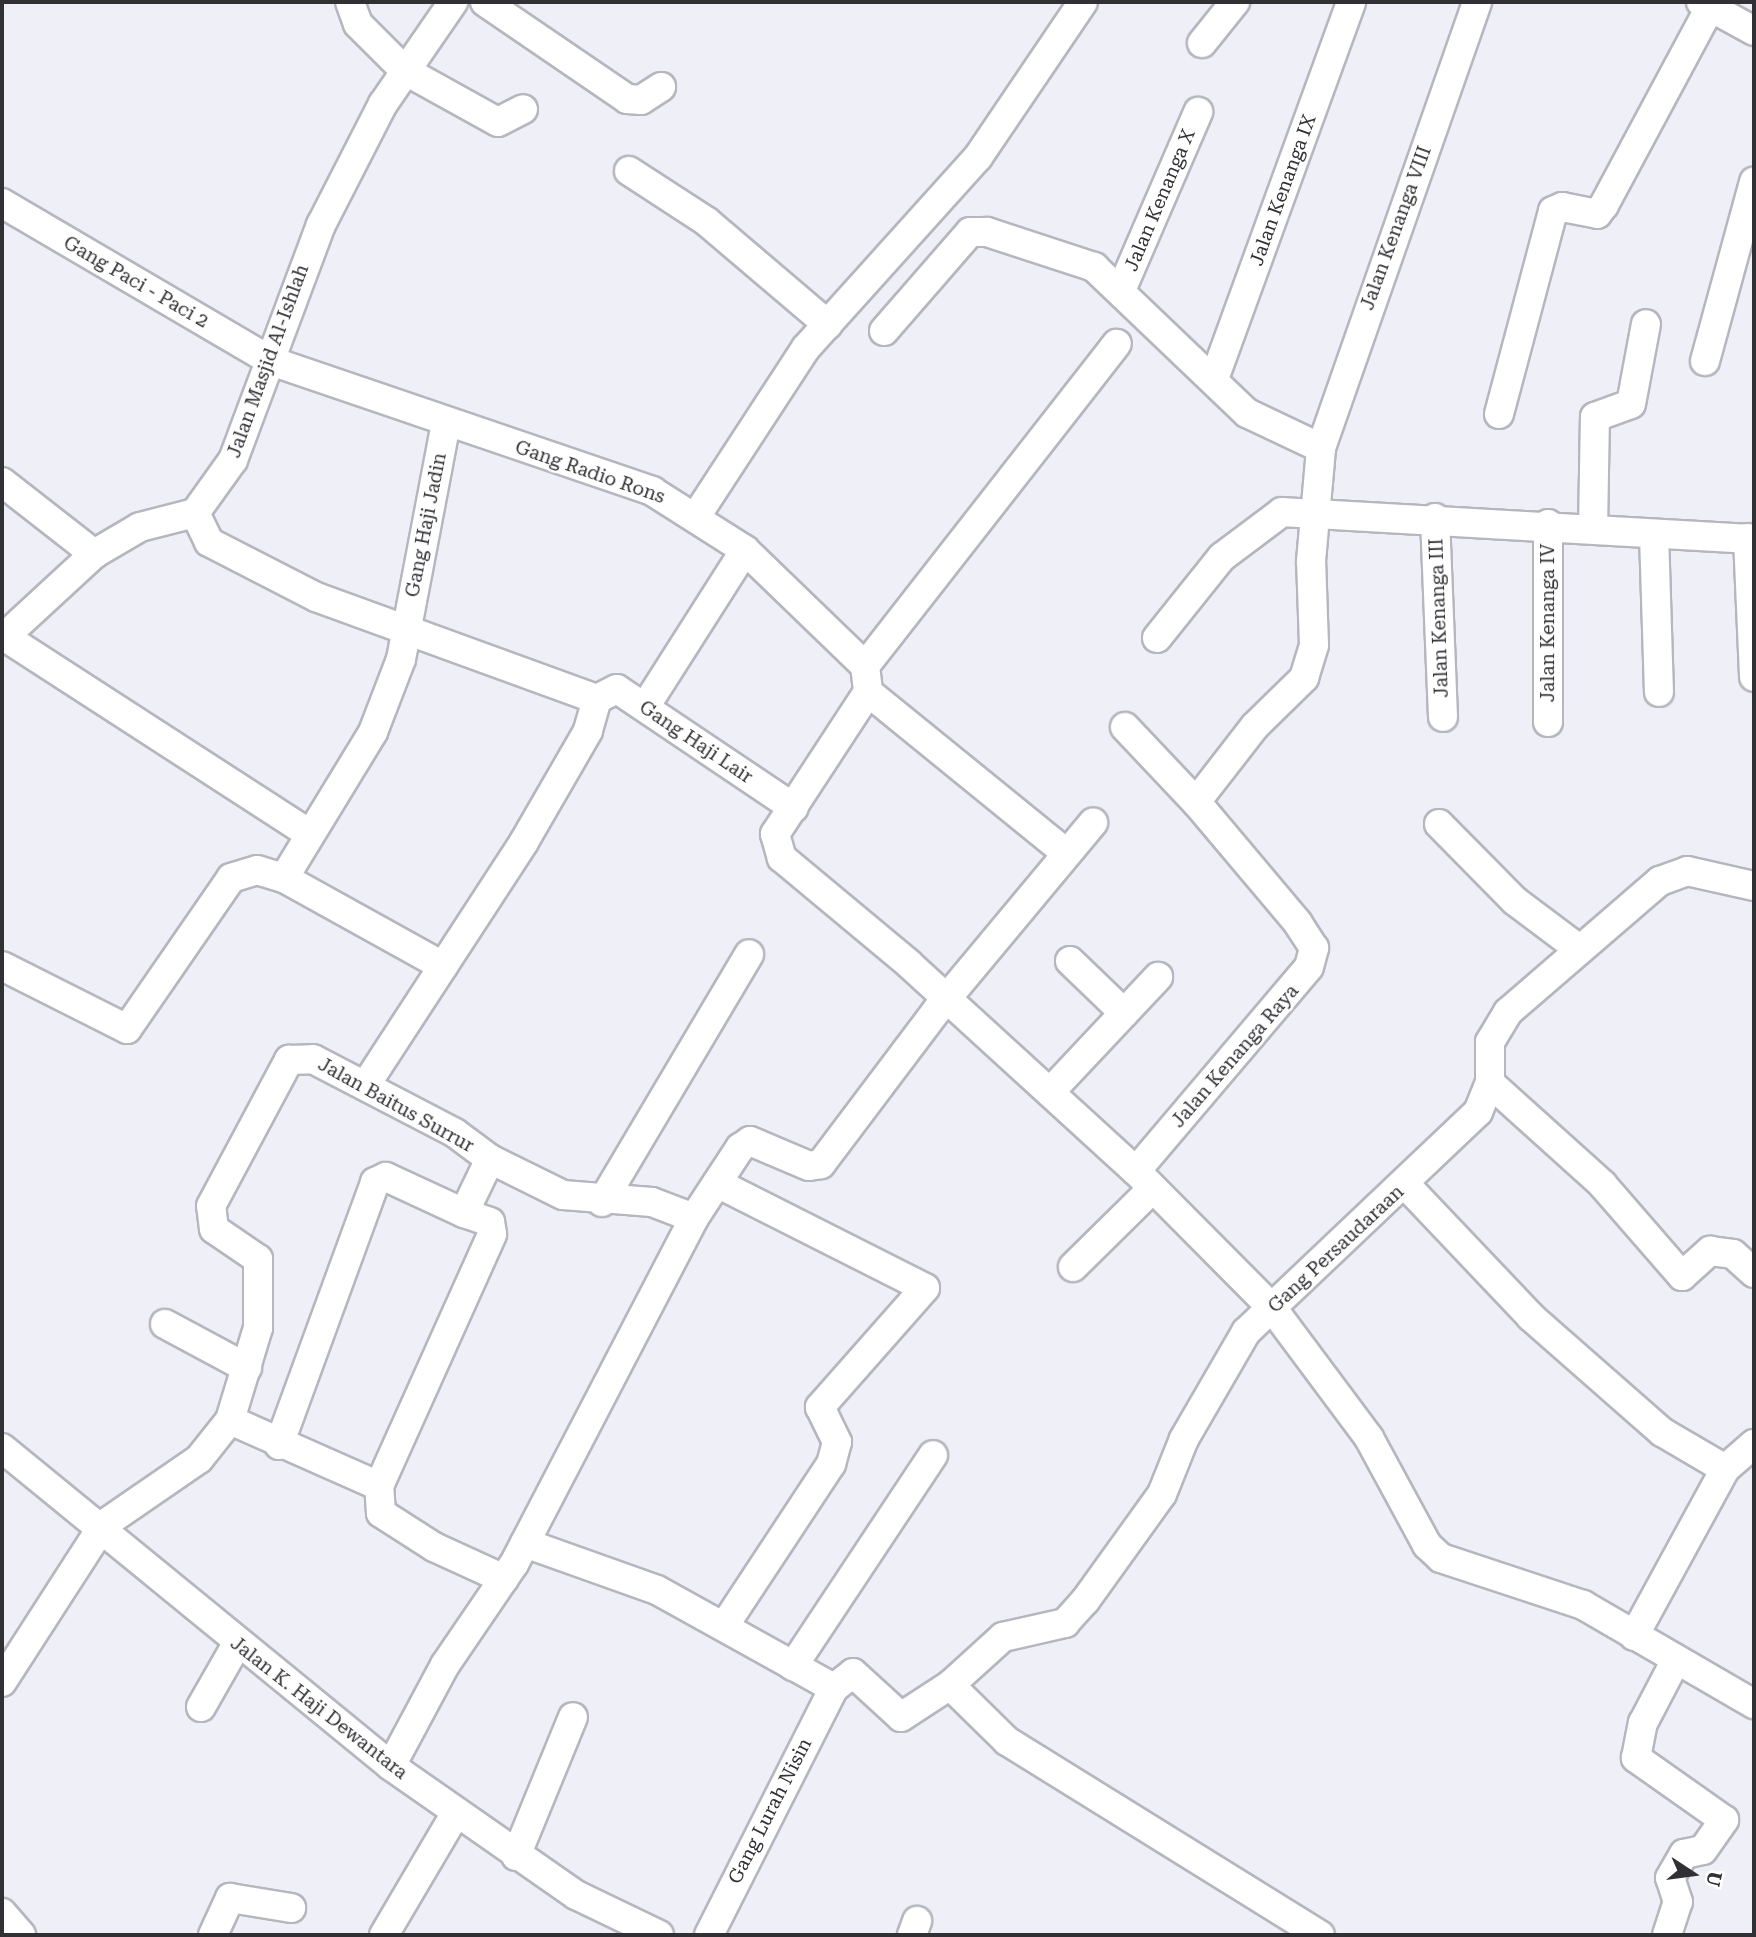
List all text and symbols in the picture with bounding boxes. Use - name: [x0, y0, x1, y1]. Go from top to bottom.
- street label: Jalan Kenanga IX: [1245, 111, 1321, 269]
- street label: Jalan Kenanga X: [1120, 126, 1200, 274]
- street label: Jalan Kenanga VIII: [1356, 143, 1436, 313]
- street label: Gang Paci - Paci 2: [59, 231, 213, 333]
- street label: Jalan Masjid Al-Ishlah: [222, 261, 314, 461]
- street label: Gang Radio Rons: [512, 436, 668, 508]
- street label: Gang Haji Jadin: [401, 451, 451, 599]
- street label: Jalan Kenanga III: [1425, 538, 1453, 698]
- street label: Jalan Kenanga IV: [1537, 544, 1559, 702]
- street label: Gang Haji Lair: [635, 696, 757, 788]
- street label: Jalan Kenanga Raya: [1167, 980, 1303, 1132]
- street label: Jalan Baitus Surrur: [314, 1053, 478, 1157]
- street label: Gang Persaudaraan: [1263, 1180, 1409, 1318]
- street label: Jalan K. Haji Dewantara: [226, 1632, 412, 1784]
- street label: Gang Lurah Nisin: [723, 1734, 817, 1888]
- north arrow: [1658, 1839, 1728, 1909]
- text: U: [1701, 1869, 1727, 1889]

